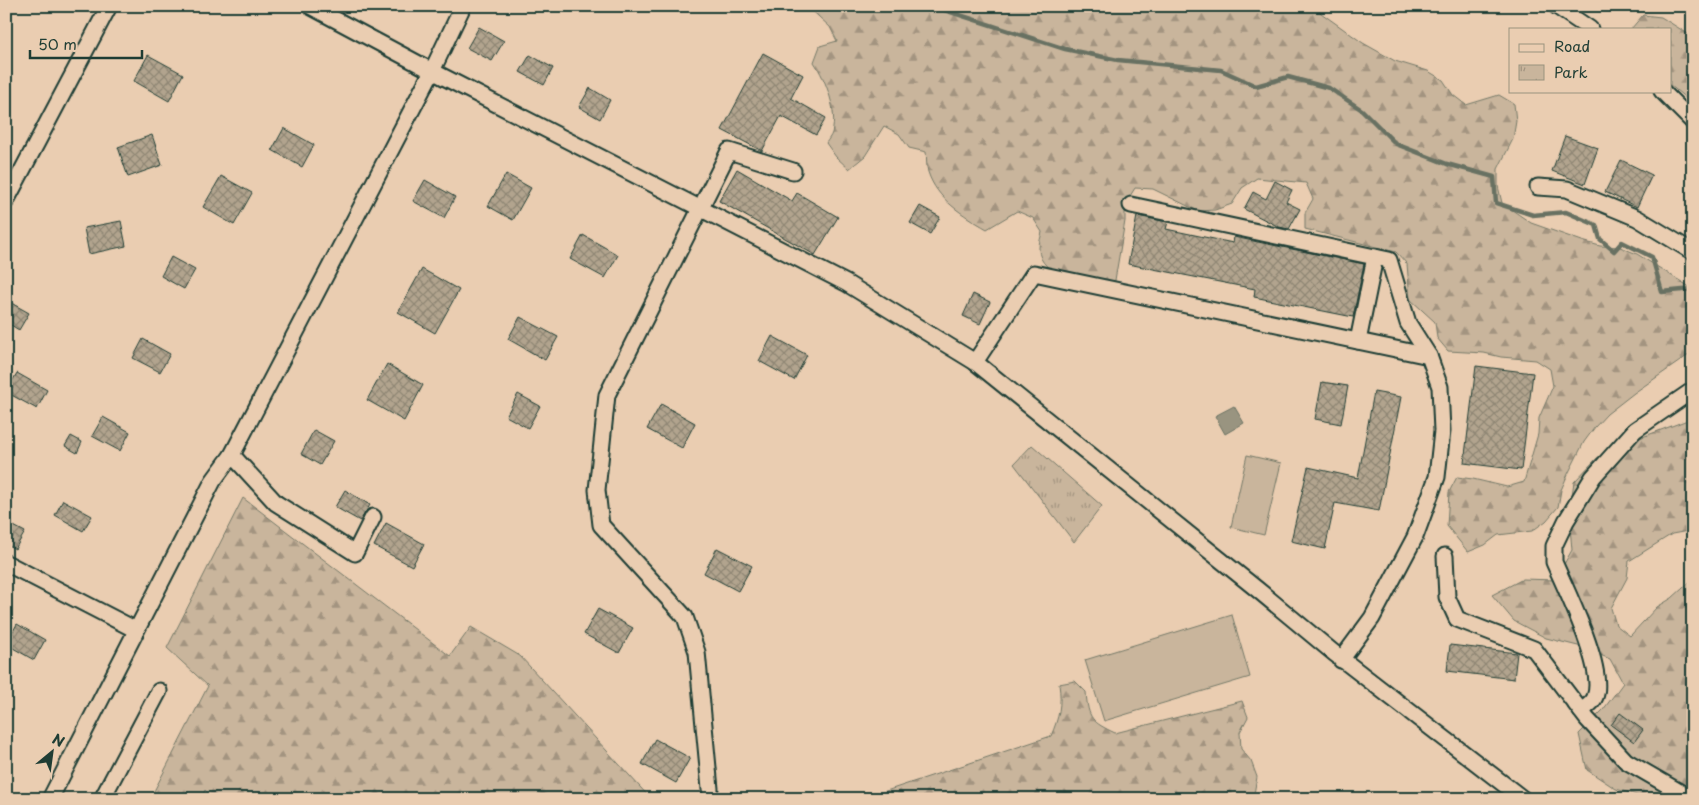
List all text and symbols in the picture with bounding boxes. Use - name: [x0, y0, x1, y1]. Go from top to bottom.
- scale bar: [30, 28, 142, 60]
- legend: [1509, 28, 1672, 92]
- text: 50 m: [38, 32, 77, 55]
- text: Road: [1554, 34, 1590, 57]
- text: Park: [1554, 60, 1588, 83]
- north arrow: [28, 728, 78, 778]
- text: N: [49, 728, 68, 752]

